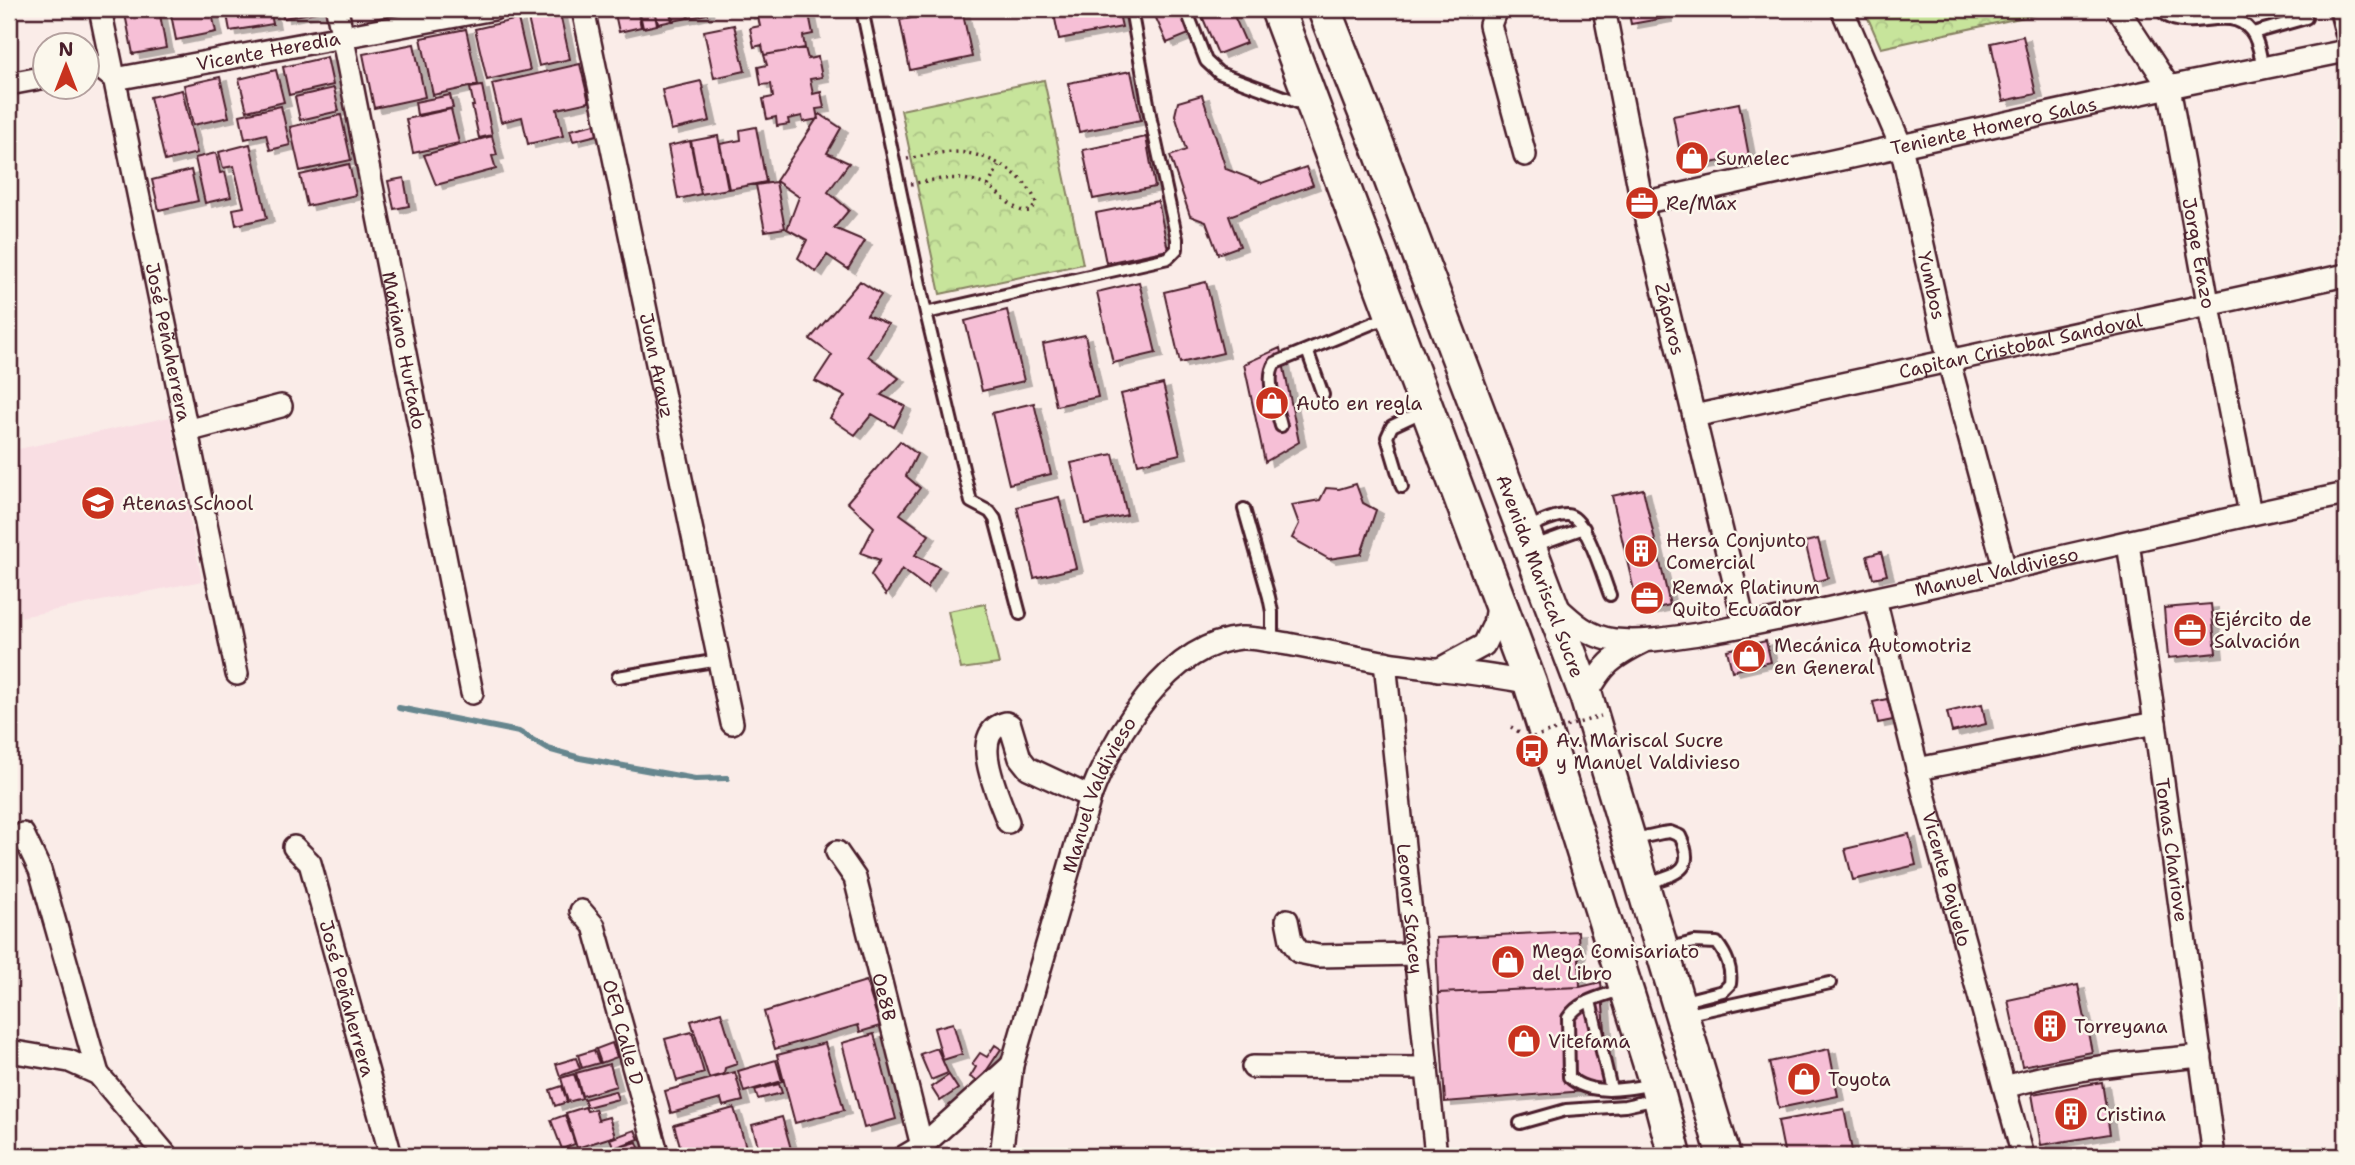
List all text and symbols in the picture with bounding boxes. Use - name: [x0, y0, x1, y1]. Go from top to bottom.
- street label: Vicente Heredia: [194, 25, 342, 76]
- north arrow: [32, 32, 102, 102]
- text: N: [58, 37, 74, 62]
- street label: Teniente Homero Salas: [1888, 91, 2099, 160]
- shop icon: Sumelec: [1673, 139, 1711, 177]
- place label: Sumelec: [1716, 146, 1790, 171]
- office icon: Re/Max: [1623, 184, 1661, 222]
- place label: Re/Max: [1666, 191, 1737, 216]
- street label: Jorge Erazo: [2177, 196, 2222, 311]
- street label: Yumbos: [1912, 249, 1952, 322]
- street label: José Peñaherrera: [140, 260, 197, 424]
- street label: Mariano Hurtado: [377, 269, 432, 432]
- street label: Záparos: [1649, 280, 1691, 358]
- street label: Capitan Cristobal Sandoval: [1896, 307, 2145, 384]
- street label: Juan Arauz: [634, 310, 681, 420]
- shop icon: Auto en regla: [1253, 384, 1291, 422]
- place label: Auto en regla: [1296, 391, 1423, 416]
- street label: Avenida Mariscal Sucre: [1491, 471, 1590, 681]
- school or university icon: Atenas School: [79, 484, 117, 522]
- place label: Atenas School: [122, 491, 253, 516]
- place label: Hersa Conjunto Comercial: [1666, 528, 1806, 575]
- building icon: Hersa Conjunto Comercial: [1622, 532, 1660, 570]
- street label: Manuel Valdivieso: [1912, 541, 2081, 602]
- place label: Remax Platinum Quito Ecuador: [1672, 575, 1820, 622]
- office icon: Remax Platinum Quito Ecuador: [1628, 579, 1666, 617]
- place label: Ejército de Salvación: [2214, 607, 2312, 654]
- office icon: Ejército de Salvación: [2171, 611, 2209, 649]
- place label: Mecánica Automotriz en General: [1774, 633, 1972, 680]
- shop icon: Mecánica Automotriz en General: [1730, 637, 1768, 675]
- street label: Manuel Valdivieso: [1056, 712, 1141, 876]
- place label: Av. Mariscal Sucre y Manuel Valdivieso: [1556, 728, 1740, 775]
- bus stop icon: Av. Mariscal Sucre y Manuel Valdivieso: [1513, 732, 1551, 770]
- street label: Tomas Chariove: [2150, 776, 2194, 923]
- street label: Vicente Pajuelo: [1917, 808, 1978, 949]
- street label: Leonor Stacey: [1391, 842, 1430, 975]
- street label: José Peñaherrera: [314, 917, 381, 1080]
- place label: Mega Comisariato del Libro: [1532, 939, 1699, 986]
- shop icon: Mega Comisariato del Libro: [1489, 943, 1527, 981]
- street label: Oe8B: [867, 970, 903, 1023]
- street label: OE9 Calle D: [597, 976, 650, 1088]
- building icon: Torreyana: [2031, 1007, 2069, 1045]
- place label: Torreyana: [2074, 1014, 2168, 1039]
- shop icon: Vitefama: [1505, 1022, 1543, 1060]
- place label: Vitefama: [1548, 1029, 1630, 1054]
- shop icon: Toyota: [1785, 1060, 1823, 1098]
- place label: Toyota: [1828, 1067, 1891, 1092]
- building icon: Cristina: [2052, 1095, 2090, 1133]
- place label: Cristina: [2096, 1102, 2166, 1127]

